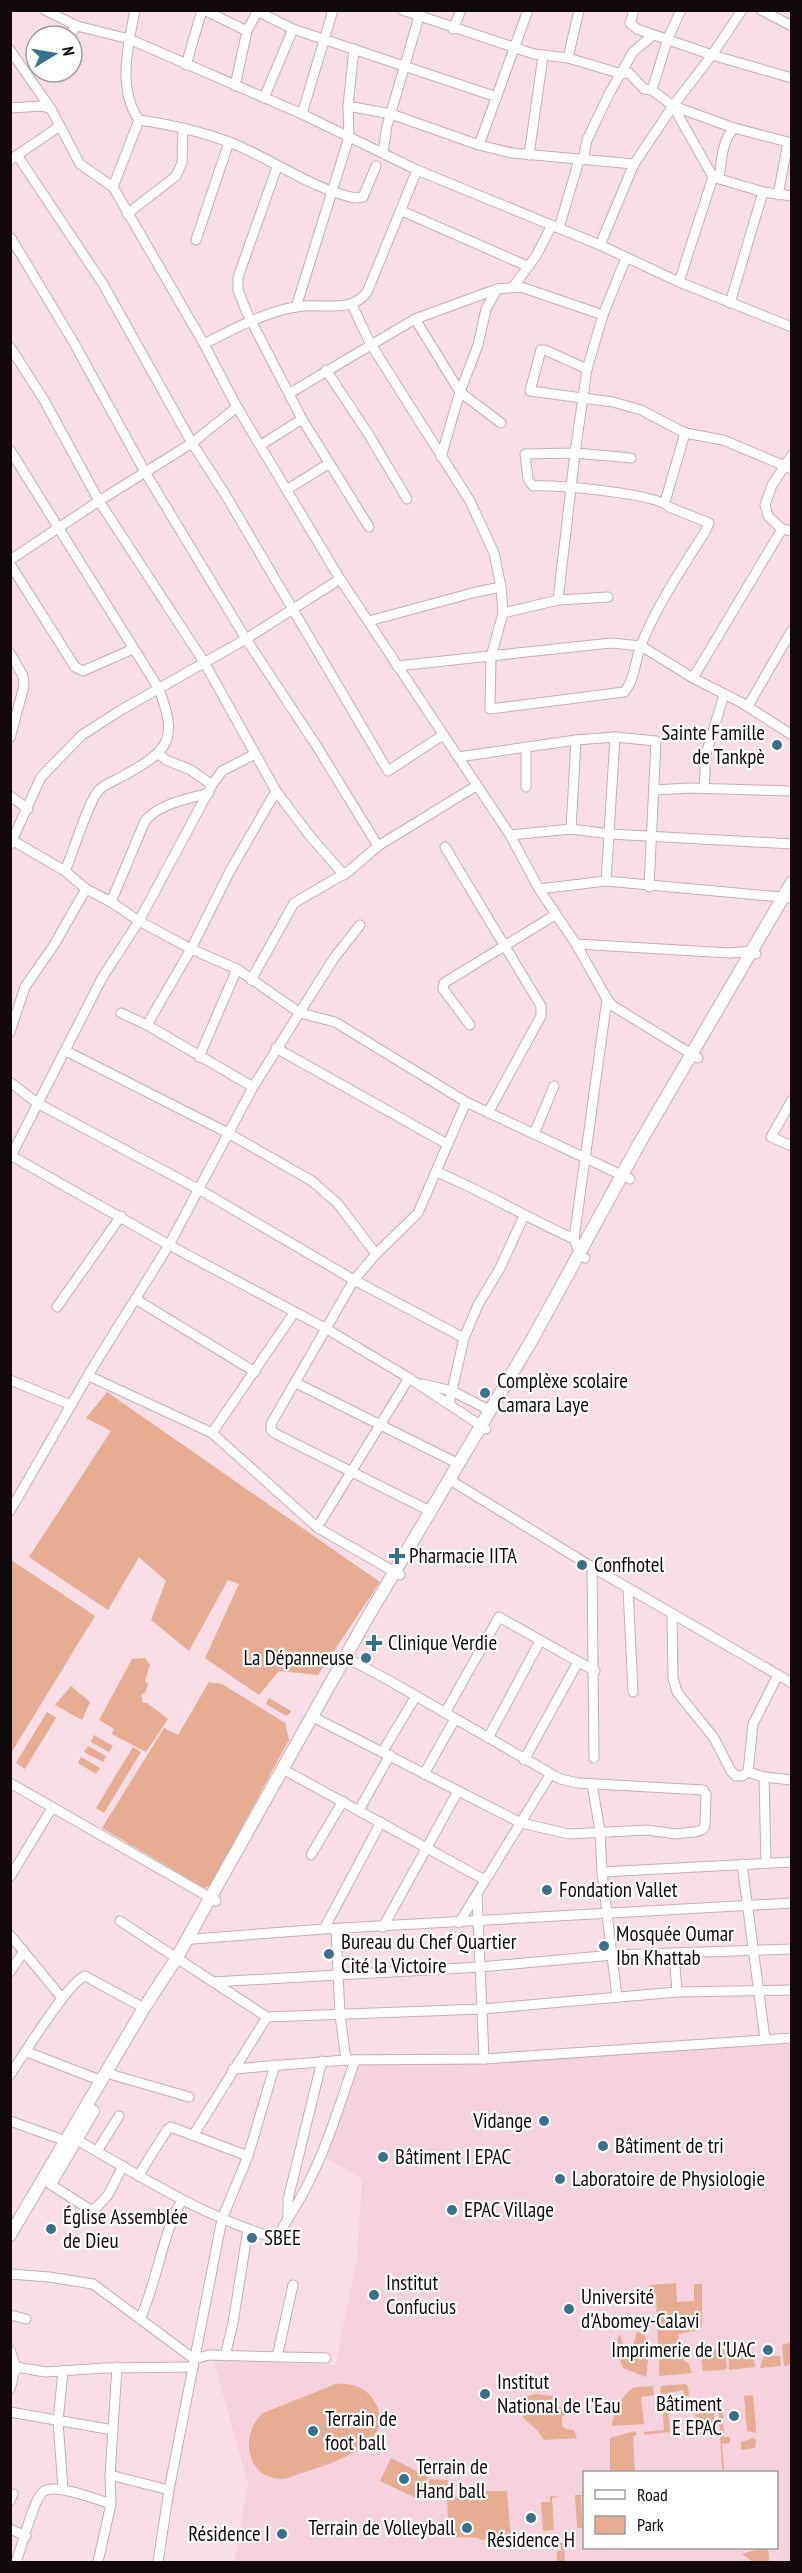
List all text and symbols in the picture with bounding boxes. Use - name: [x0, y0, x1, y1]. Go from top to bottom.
- north arrow: [24, 24, 84, 84]
- text: N: [58, 45, 79, 57]
- place label: Sainte Famille de Tankpè: [661, 719, 765, 770]
- marker: Sainte Famille de Tankpè: [770, 738, 784, 752]
- place label: Complèxe scolaire Camara Laye: [497, 1367, 628, 1418]
- marker: Complèxe scolaire Camara Laye: [478, 1386, 492, 1400]
- place label: Pharmacie IITA: [409, 1542, 517, 1569]
- marker: Pharmacie IITA: [390, 1549, 404, 1563]
- place label: Confhotel: [594, 1551, 664, 1578]
- marker: Confhotel: [575, 1558, 589, 1572]
- place label: Clinique Verdie: [388, 1629, 497, 1656]
- marker: Clinique Verdie: [365, 1634, 383, 1652]
- place label: La Dépanneuse: [243, 1644, 354, 1671]
- marker: La Dépanneuse: [359, 1651, 373, 1665]
- place label: Fondation Vallet: [559, 1876, 678, 1903]
- marker: Fondation Vallet: [540, 1883, 554, 1897]
- place label: Mosquée Oumar Ibn Khattab: [616, 1920, 734, 1971]
- place label: Bureau du Chef Quartier Cité la Victoire: [341, 1928, 517, 1979]
- marker: Mosquée Oumar Ibn Khattab: [597, 1939, 611, 1953]
- marker: Bureau du Chef Quartier Cité la Victoire: [322, 1947, 336, 1961]
- place label: Vidange: [472, 2107, 532, 2134]
- marker: Vidange: [537, 2114, 551, 2128]
- place label: Bâtiment de tri: [615, 2132, 724, 2159]
- marker: Bâtiment de tri: [596, 2139, 610, 2153]
- place label: Bâtiment I EPAC: [395, 2143, 512, 2170]
- marker: Bâtiment I EPAC: [376, 2150, 390, 2164]
- place label: Laboratoire de Physiologie: [572, 2165, 765, 2192]
- marker: Laboratoire de Physiologie: [553, 2172, 567, 2186]
- place label: EPAC Village: [464, 2196, 554, 2223]
- place label: Église Assemblée de Dieu: [63, 2203, 188, 2254]
- marker: EPAC Village: [445, 2203, 459, 2217]
- marker: Église Assemblée de Dieu: [44, 2222, 58, 2236]
- place label: SBEE: [264, 2224, 301, 2251]
- marker: SBEE: [245, 2231, 259, 2245]
- place label: Institut Confucius: [386, 2269, 456, 2320]
- place label: Université d'Abomey-Calavi: [581, 2283, 700, 2334]
- marker: Institut Confucius: [367, 2288, 381, 2302]
- marker: Université d'Abomey-Calavi: [562, 2302, 576, 2316]
- place label: Imprimerie de l'UAC: [611, 2336, 756, 2363]
- marker: Imprimerie de l'UAC: [761, 2343, 775, 2357]
- place label: Institut National de l'Eau: [497, 2368, 621, 2419]
- marker: Institut National de l'Eau: [478, 2387, 492, 2401]
- place label: Bâtiment E EPAC: [656, 2390, 722, 2441]
- place label: Terrain de foot ball: [325, 2405, 397, 2456]
- marker: Bâtiment E EPAC: [727, 2409, 741, 2423]
- marker: Terrain de foot ball: [306, 2424, 320, 2438]
- place label: Terrain de Hand ball: [416, 2453, 488, 2504]
- legend: [583, 2471, 778, 2549]
- marker: Terrain de Hand ball: [397, 2472, 411, 2486]
- text: Road: [637, 2483, 668, 2506]
- marker: Résidence H: [524, 2511, 538, 2525]
- text: Park: [637, 2513, 664, 2536]
- place label: Terrain de Volleyball: [308, 2514, 455, 2541]
- place label: Résidence I: [188, 2520, 270, 2547]
- marker: Terrain de Volleyball: [460, 2521, 474, 2535]
- place label: Résidence H: [487, 2526, 575, 2553]
- marker: Résidence I: [275, 2527, 289, 2541]

